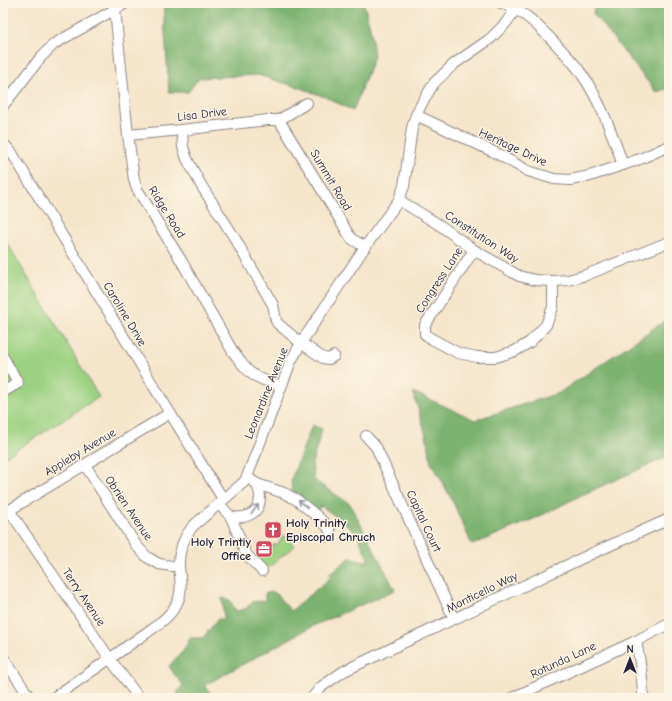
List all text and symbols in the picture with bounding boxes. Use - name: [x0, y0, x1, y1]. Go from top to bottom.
- street label: Lisa Drive: [176, 104, 228, 124]
- street label: Heritage Drive: [477, 125, 549, 169]
- street label: Summit Road: [307, 147, 355, 213]
- street label: Ridge Road: [146, 183, 188, 241]
- street label: Constitution Way: [442, 208, 522, 266]
- street label: Congress Lane: [412, 244, 466, 316]
- street label: Caroline Drive: [100, 279, 150, 349]
- street label: Leonardine Avenue: [241, 345, 291, 441]
- street label: Appleby Avenue: [42, 425, 118, 479]
- street label: Obrien Avenue: [102, 473, 156, 543]
- street label: Capital Court: [404, 488, 445, 555]
- one-way arrow: [297, 500, 308, 509]
- one-way arrow: [250, 504, 259, 515]
- place label: Holy Trinity Episcopal Chruch: [286, 516, 375, 544]
- church icon: Holy Trinity Episcopal Chruch: [263, 520, 283, 540]
- place label: Holy Trintiy Office: [191, 535, 251, 563]
- office icon: Holy Trintiy Office: [254, 539, 274, 559]
- street label: Terry Avenue: [60, 565, 108, 629]
- street label: Monticello Way: [444, 568, 521, 615]
- street label: Rotunda Lane: [528, 639, 598, 681]
- north arrow: [610, 639, 650, 679]
- text: N: [626, 643, 634, 656]

